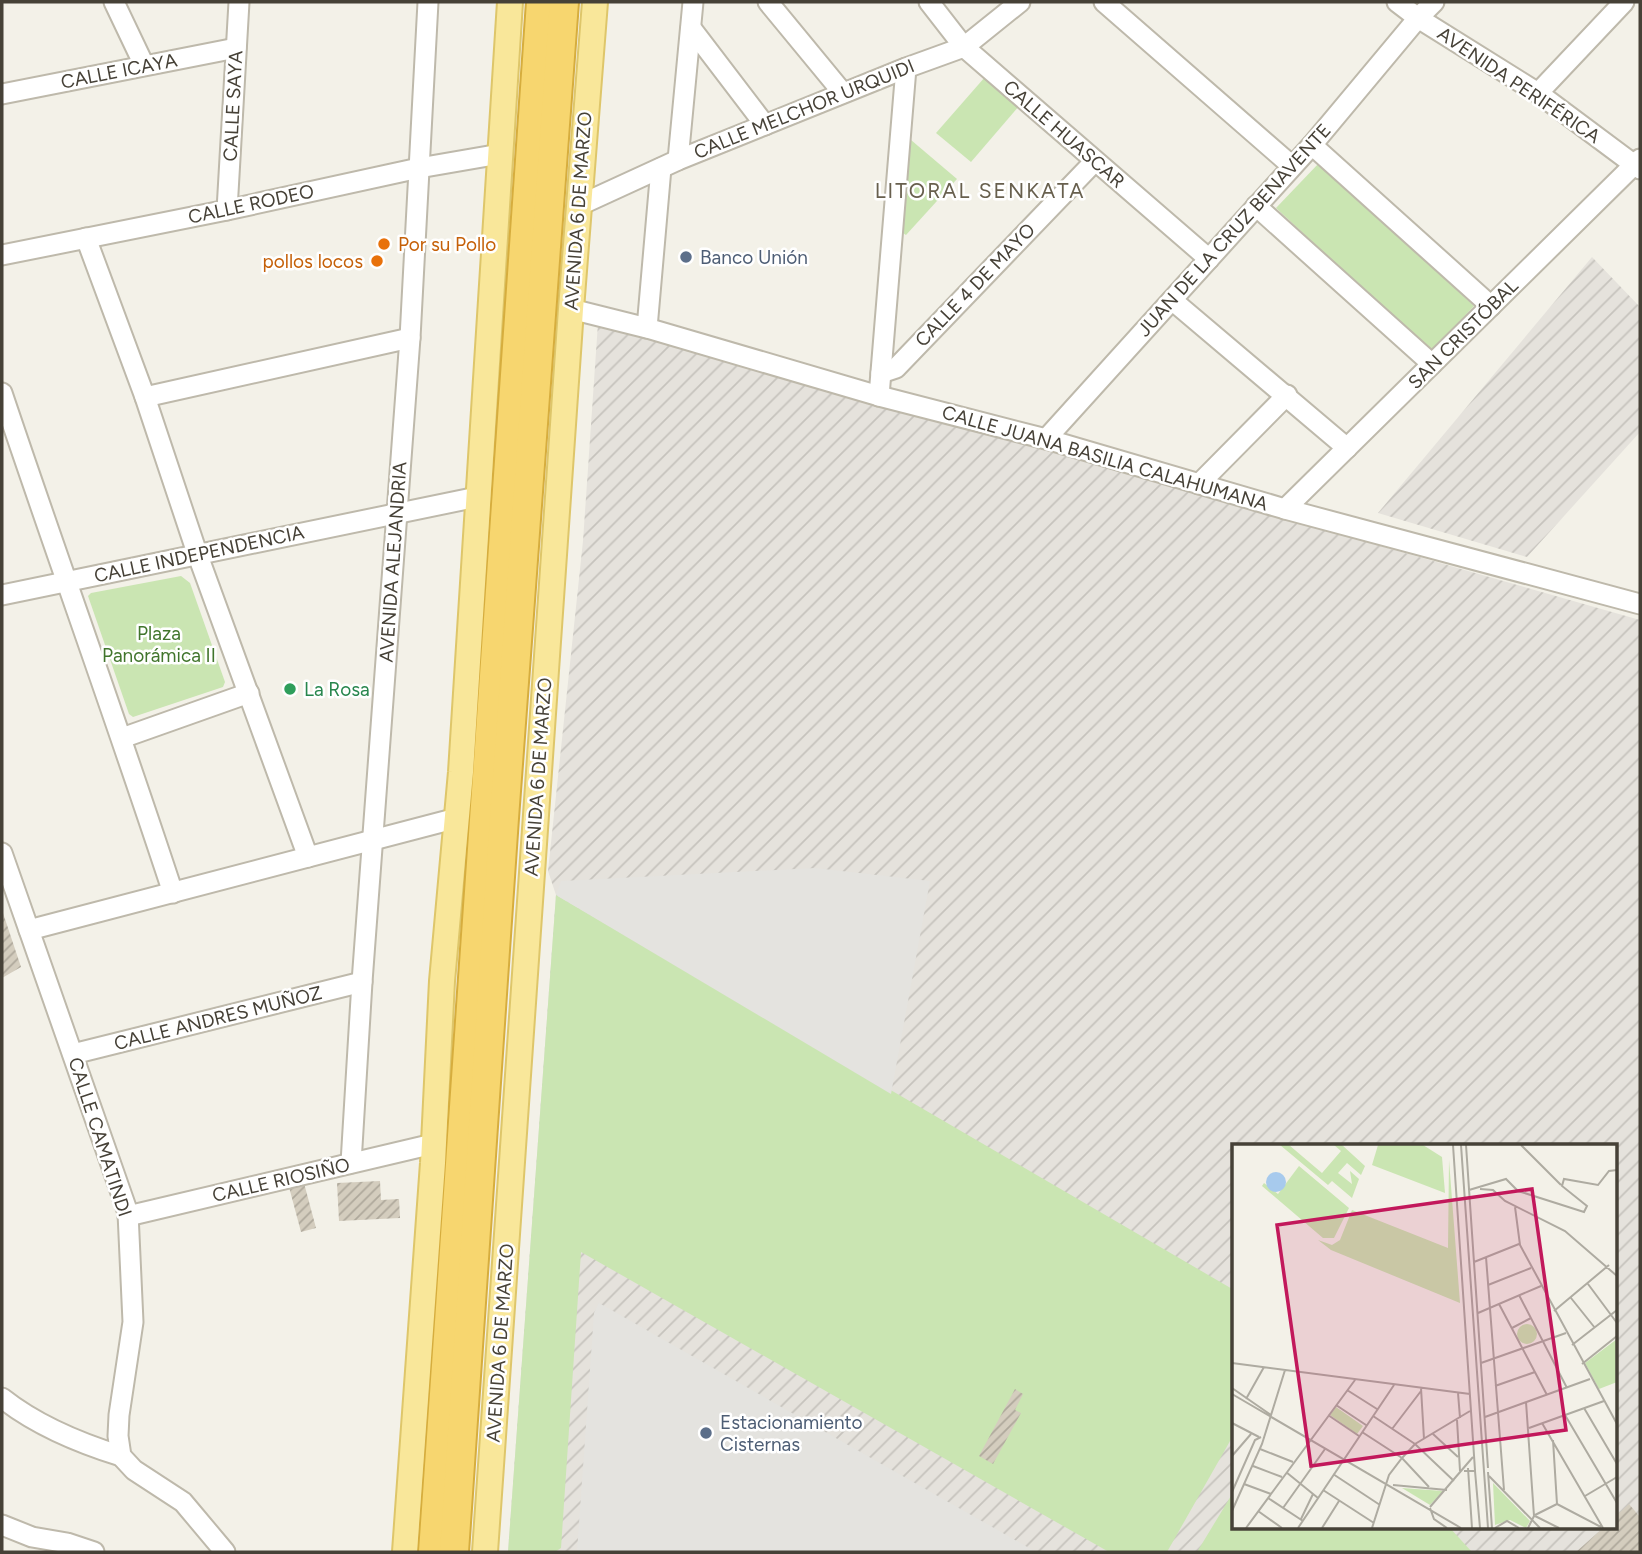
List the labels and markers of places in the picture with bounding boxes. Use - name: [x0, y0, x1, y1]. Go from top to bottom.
- place label: Por su Pollo: [398, 233, 496, 256]
- marker: Por su Pollo: [376, 236, 392, 252]
- place label: Banco Unión: [700, 246, 808, 269]
- marker: Banco Unión: [678, 249, 694, 265]
- place label: pollos locos: [262, 250, 363, 273]
- marker: pollos locos: [369, 253, 385, 269]
- place label: La Rosa: [304, 678, 370, 701]
- marker: La Rosa: [282, 681, 298, 697]
- place label: Estacionamiento Cisternas: [720, 1411, 863, 1456]
- marker: Estacionamiento Cisternas: [698, 1425, 714, 1441]

